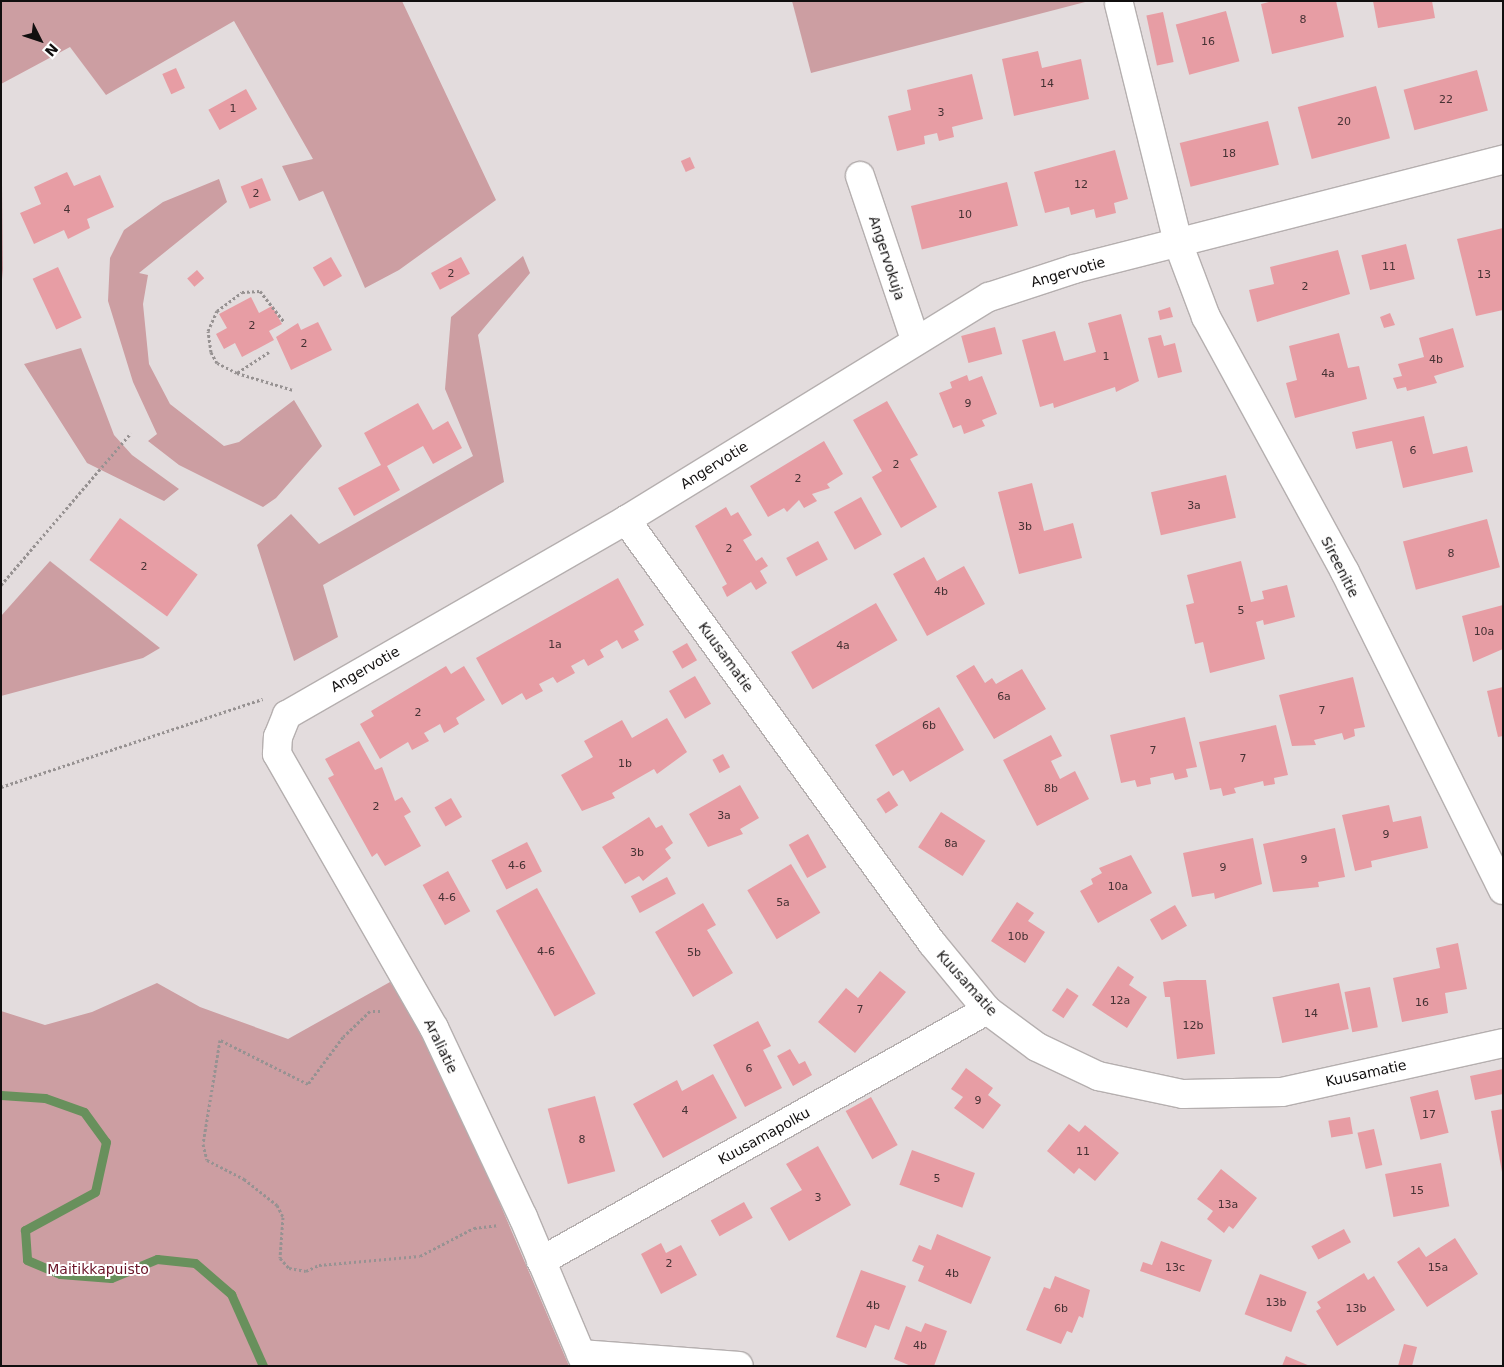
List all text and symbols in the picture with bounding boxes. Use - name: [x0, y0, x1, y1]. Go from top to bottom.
- house number: 8: [1300, 13, 1306, 27]
- north arrow: [15, 15, 65, 65]
- house number: 16: [1201, 35, 1215, 49]
- text: N: [41, 40, 61, 60]
- house number: 14: [1040, 77, 1054, 91]
- house number: 22: [1439, 93, 1453, 107]
- house number: 1: [230, 102, 236, 116]
- house number: 3: [938, 106, 944, 120]
- house number: 20: [1337, 115, 1351, 129]
- house number: 18: [1222, 147, 1236, 161]
- house number: 12: [1074, 178, 1088, 192]
- house number: 2: [253, 187, 259, 201]
- house number: 4: [64, 203, 70, 217]
- house number: 10: [958, 208, 972, 222]
- street label: Angervokuja: [865, 214, 909, 302]
- street label: Angervotie: [1029, 253, 1107, 291]
- house number: 11: [1382, 260, 1396, 274]
- house number: 2: [448, 267, 454, 281]
- house number: 13: [1477, 268, 1491, 282]
- house number: 2: [1302, 280, 1308, 294]
- house number: 2: [249, 319, 255, 333]
- house number: 2: [301, 337, 307, 351]
- house number: 1: [1103, 350, 1109, 364]
- house number: 4b: [1429, 353, 1443, 367]
- house number: 4a: [1321, 367, 1335, 381]
- house number: 9: [965, 397, 971, 411]
- street label: Angervotie: [677, 438, 751, 492]
- house number: 6: [1410, 444, 1416, 458]
- house number: 2: [893, 458, 899, 472]
- house number: 2: [795, 472, 801, 486]
- house number: 3a: [1187, 499, 1201, 513]
- house number: 3b: [1018, 520, 1032, 534]
- street label: Sireenitie: [1317, 534, 1363, 600]
- house number: 2: [726, 542, 732, 556]
- house number: 8: [1448, 547, 1454, 561]
- house number: 2: [141, 560, 147, 574]
- house number: 4b: [934, 585, 948, 599]
- house number: 5: [1238, 604, 1244, 618]
- street label: Kuusamatie: [695, 619, 757, 695]
- house number: 10a: [1474, 625, 1494, 639]
- house number: 1a: [548, 638, 562, 652]
- house number: 4a: [836, 639, 850, 653]
- street label: Angervotie: [328, 643, 402, 695]
- house number: 6a: [997, 690, 1011, 704]
- house number: 7: [1319, 704, 1325, 718]
- house number: 2: [415, 706, 421, 720]
- house number: 6b: [922, 719, 936, 733]
- house number: 7: [1150, 744, 1156, 758]
- house number: 7: [1240, 752, 1246, 766]
- house number: 1b: [618, 757, 632, 771]
- house number: 8b: [1044, 782, 1058, 796]
- house number: 2: [373, 800, 379, 814]
- house number: 3a: [717, 809, 731, 823]
- house number: 9: [1383, 828, 1389, 842]
- house number: 8a: [944, 837, 958, 851]
- house number: 3b: [630, 846, 644, 860]
- house number: 9: [1301, 853, 1307, 867]
- house number: 4-6: [508, 859, 526, 873]
- house number: 9: [1220, 861, 1226, 875]
- house number: 10a: [1108, 880, 1128, 894]
- house number: 4-6: [438, 891, 456, 905]
- house number: 5a: [776, 896, 790, 910]
- house number: 10b: [1008, 930, 1028, 944]
- house number: 4-6: [537, 945, 555, 959]
- house number: 5b: [687, 946, 701, 960]
- street label: Kuusamatie: [933, 947, 1001, 1019]
- house number: 12a: [1110, 994, 1130, 1008]
- house number: 16: [1415, 996, 1429, 1010]
- house number: 7: [857, 1003, 863, 1017]
- house number: 14: [1304, 1007, 1318, 1021]
- street label: Araliatie: [421, 1016, 461, 1076]
- house number: 12b: [1183, 1019, 1203, 1033]
- street label: Kuusamatie: [1324, 1056, 1408, 1090]
- house number: 6: [746, 1062, 752, 1076]
- house number: 9: [975, 1094, 981, 1108]
- house number: 4: [682, 1104, 688, 1118]
- street label: Kuusamapolku: [715, 1104, 813, 1168]
- house number: 17: [1422, 1108, 1436, 1122]
- house number: 8: [579, 1133, 585, 1147]
- house number: 11: [1076, 1145, 1090, 1159]
- house number: 5: [934, 1172, 940, 1186]
- house number: 15: [1410, 1184, 1424, 1198]
- house number: 3: [815, 1191, 821, 1205]
- house number: 13a: [1218, 1198, 1238, 1212]
- house number: 2: [666, 1257, 672, 1271]
- park label: Maitikkapuisto: [47, 1261, 149, 1277]
- house number: 13c: [1165, 1261, 1185, 1275]
- house number: 15a: [1428, 1261, 1448, 1275]
- house number: 4b: [945, 1267, 959, 1281]
- house number: 13b: [1266, 1296, 1286, 1310]
- house number: 4b: [866, 1299, 880, 1313]
- house number: 6b: [1054, 1302, 1068, 1316]
- house number: 13b: [1346, 1302, 1366, 1316]
- house number: 4b: [913, 1339, 927, 1353]

